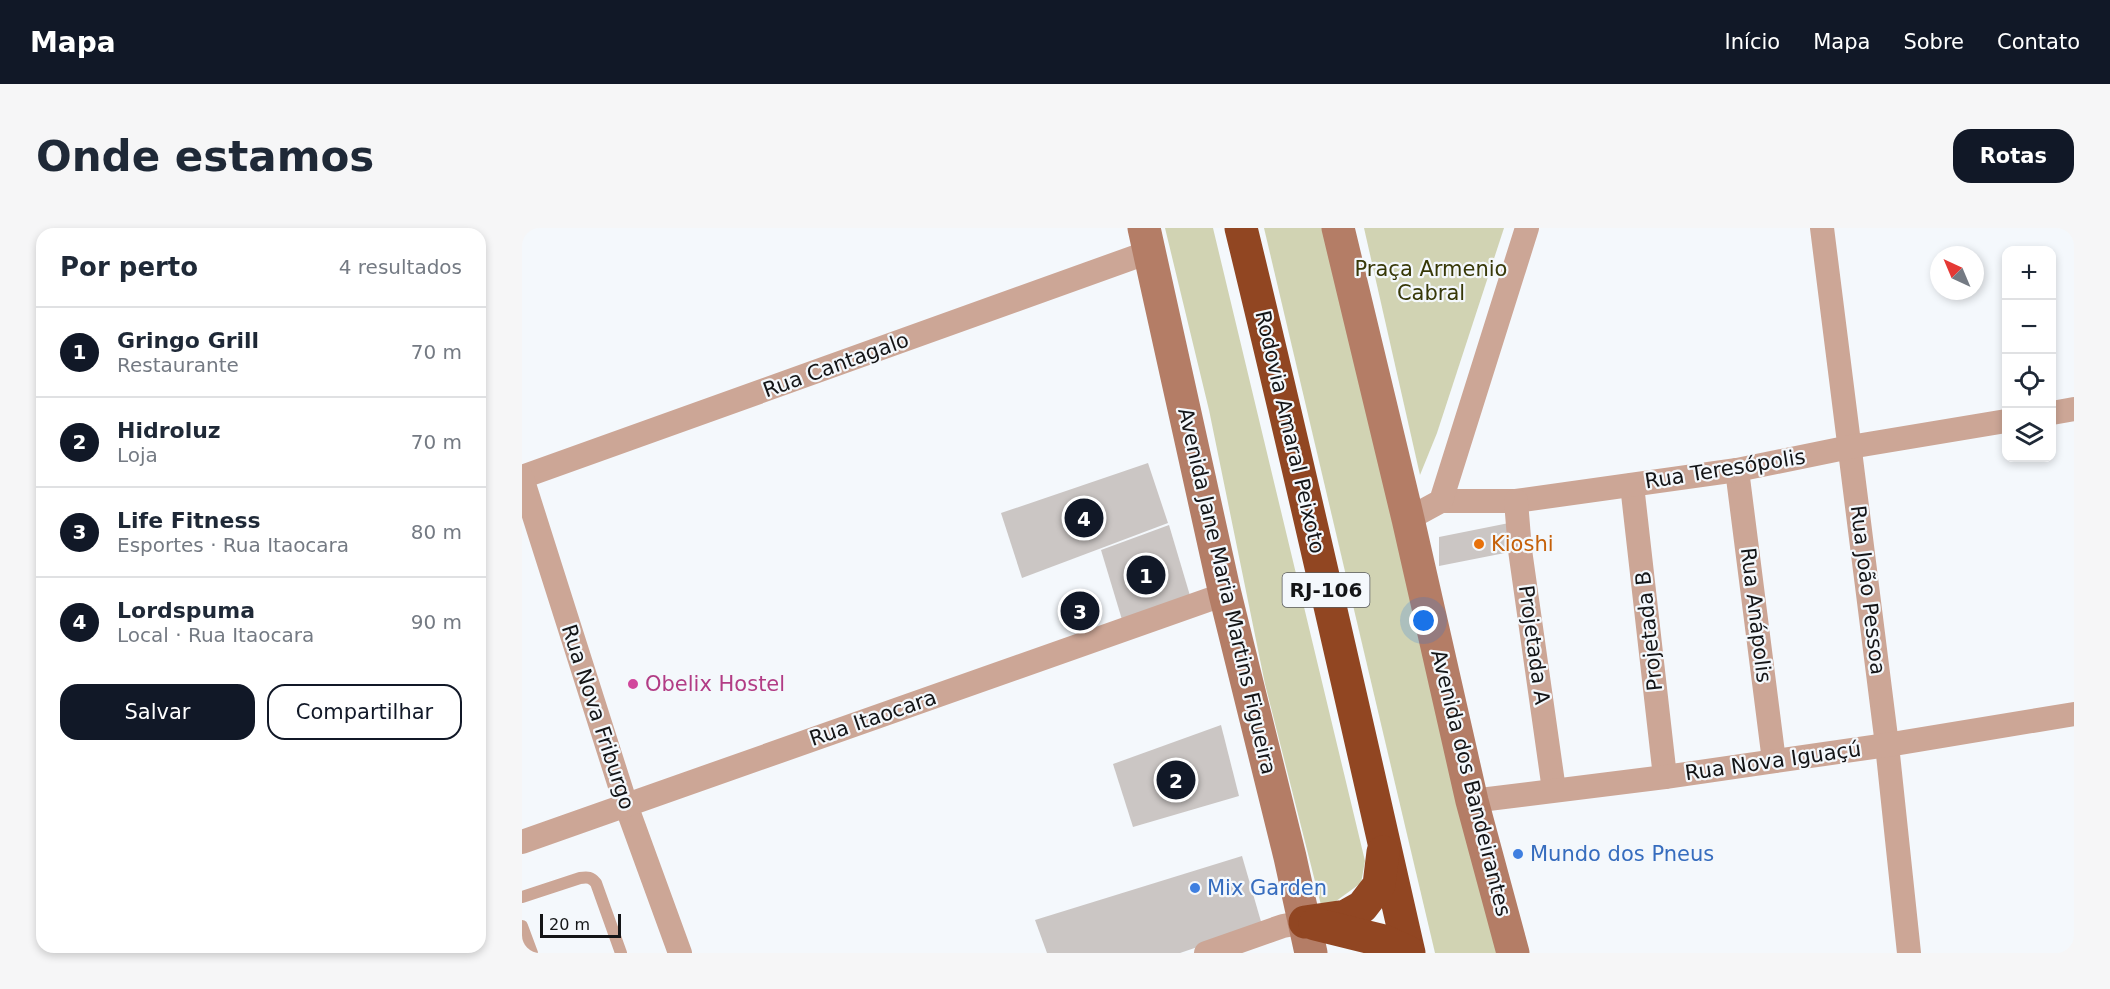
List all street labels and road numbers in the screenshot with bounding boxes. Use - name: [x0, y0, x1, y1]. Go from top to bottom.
- street label: Rodovia Amaral Peixoto: [1250, 308, 1330, 556]
- street label: Rua Cantagalo: [760, 328, 912, 402]
- street label: Avenida Jane Maria Martins Figueira: [1173, 405, 1281, 777]
- street label: Rua Teresópolis: [1643, 444, 1807, 494]
- street label: Rua João Pessoa: [1846, 504, 1890, 676]
- street label: Rua Anápolis: [1736, 546, 1776, 684]
- street label: Projetada B: [1631, 570, 1667, 692]
- road number: RJ-106: [1282, 573, 1370, 607]
- street label: Projetada A: [1514, 584, 1554, 707]
- street label: Rua Nova Friburgo: [557, 621, 639, 813]
- street label: Avenida dos Bandeirantes: [1426, 647, 1516, 919]
- street label: Rua Itaocara: [806, 685, 940, 751]
- street label: Rua Nova Iguaçú: [1683, 737, 1863, 785]

